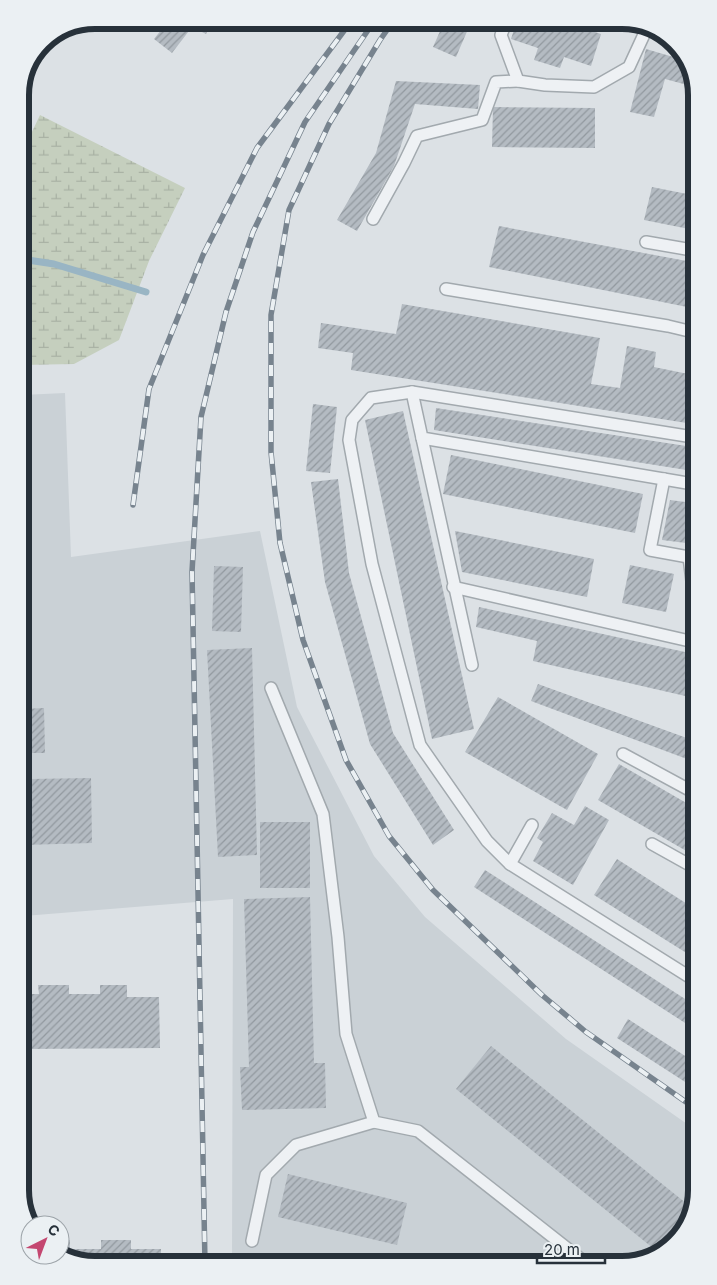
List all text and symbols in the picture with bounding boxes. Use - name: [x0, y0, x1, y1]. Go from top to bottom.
- north arrow: [20, 1215, 70, 1265]
- text: С: [44, 1220, 64, 1240]
- scale bar: [537, 1232, 604, 1264]
- text: 20 m: [544, 1240, 580, 1259]

